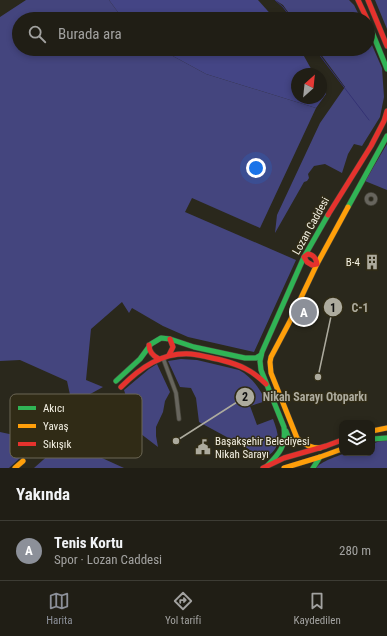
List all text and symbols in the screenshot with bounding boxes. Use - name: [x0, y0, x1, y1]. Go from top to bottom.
- search box: [12, 12, 375, 56]
- icon: search: [26, 23, 48, 45]
- text: Burada ara: [58, 25, 122, 43]
- north arrow: [291, 68, 327, 104]
- your location: [246, 158, 266, 178]
- street label: Lozan Caddesi: [290, 195, 332, 257]
- building icon: B-4: [363, 253, 381, 271]
- place label: B-4: [346, 256, 361, 269]
- callout: C-1: [323, 295, 377, 319]
- pin: A: [291, 297, 317, 327]
- text: 1: [330, 301, 336, 315]
- text: C-1: [351, 301, 369, 315]
- callout: Nikah Sarayı Otoparkı: [235, 385, 375, 409]
- text: 2: [242, 390, 248, 404]
- text: Nikah Sarayı Otoparkı: [263, 390, 367, 404]
- legend: [10, 394, 142, 458]
- text: Akıcı: [43, 402, 65, 415]
- text: Yavaş: [43, 420, 68, 433]
- map controls: [339, 420, 375, 456]
- button: layers: [339, 420, 375, 456]
- place label: Başakşehir Belediyesi Nikah Sarayı: [215, 435, 309, 461]
- text: Sıkışık: [43, 438, 71, 451]
- public building icon: Başakşehir Belediyesi Nikah Sarayı: [194, 438, 212, 456]
- text: Yakında: [16, 484, 70, 504]
- text: Tenis Kortu: [54, 534, 123, 552]
- text: A: [25, 543, 33, 558]
- text: 280 m: [339, 543, 371, 558]
- text: Spor · Lozan Caddesi: [54, 552, 162, 567]
- tab: Harita: [46, 590, 73, 627]
- tab: Yol tarifi: [165, 590, 201, 627]
- tab: Kaydedilen: [294, 590, 341, 627]

